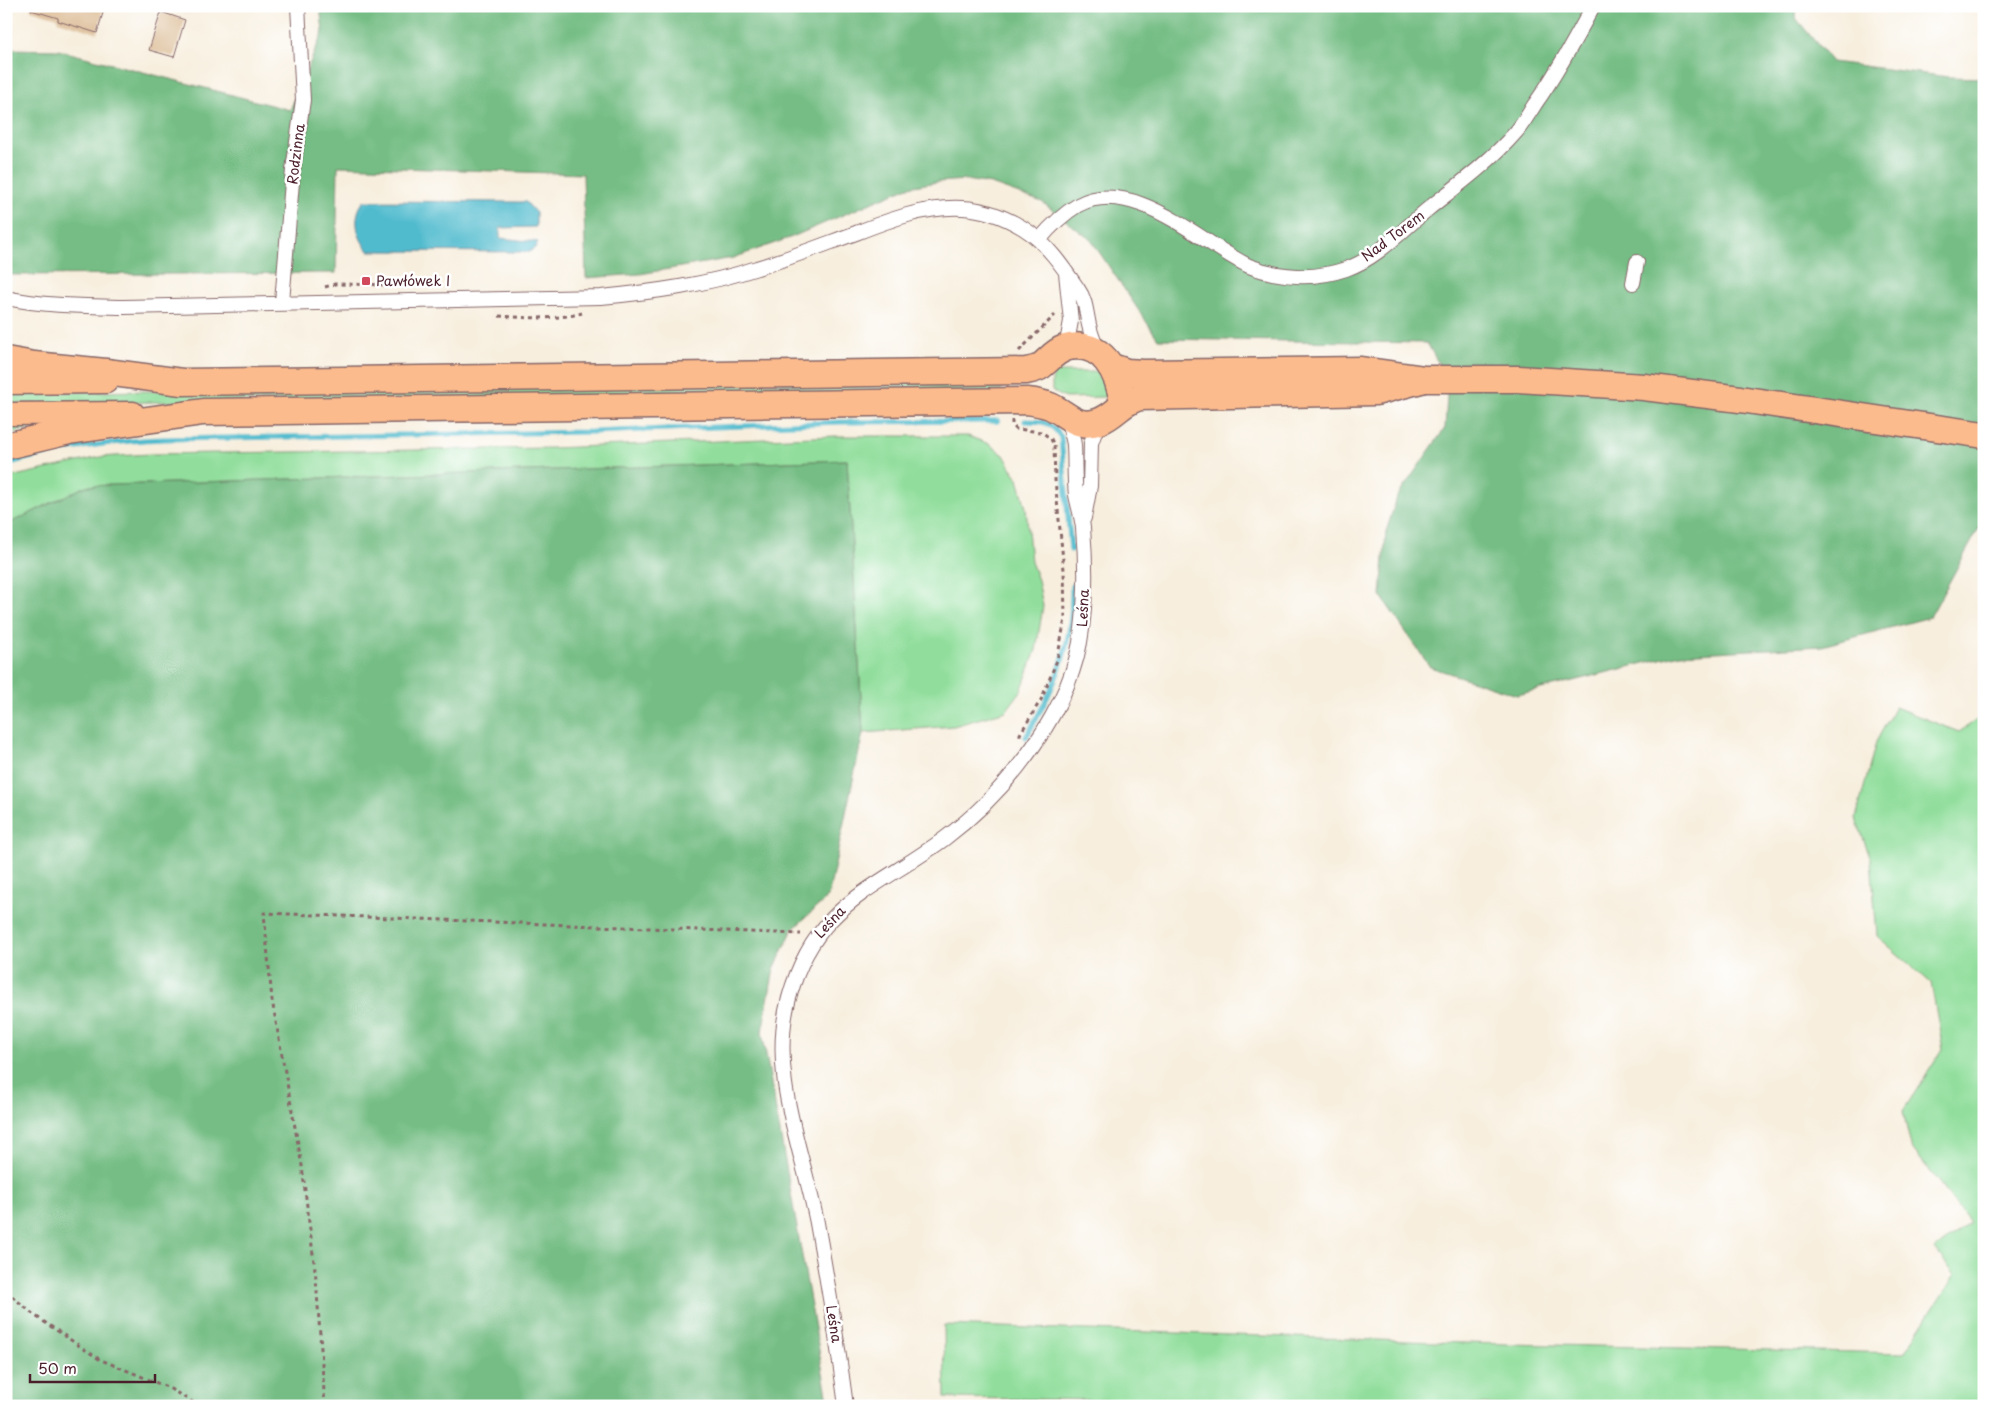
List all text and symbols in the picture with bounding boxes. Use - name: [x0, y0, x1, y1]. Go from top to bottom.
- street label: Rodzinna: [281, 122, 310, 186]
- street label: Nad Torem: [1357, 205, 1429, 266]
- place label: Pawłówek I: [376, 270, 450, 291]
- marker: Pawłówek I: [360, 275, 372, 287]
- street label: Leśna: [1071, 588, 1094, 627]
- street label: Leśna: [809, 900, 850, 943]
- street label: Leśna: [821, 1304, 848, 1345]
- scale bar: [30, 1352, 155, 1384]
- text: 50 m: [38, 1356, 77, 1379]

